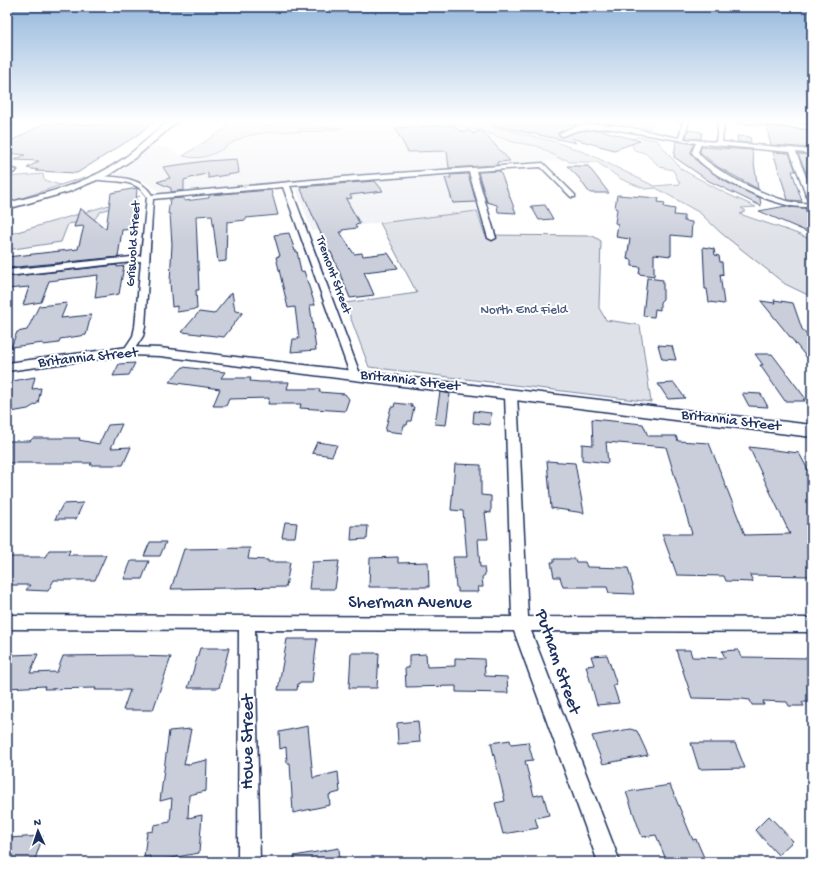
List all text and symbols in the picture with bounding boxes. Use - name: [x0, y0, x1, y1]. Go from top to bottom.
- street label: Griswold Street: [124, 199, 145, 287]
- street label: Tremont Street: [312, 233, 355, 317]
- park label: North End Field: [481, 303, 569, 318]
- street label: Britannia Street: [36, 344, 141, 372]
- street label: Britannia Street: [358, 366, 463, 396]
- street label: Britannia Street: [679, 406, 784, 436]
- street label: Sherman Avenue: [348, 593, 472, 614]
- street label: Putnam Street: [529, 606, 585, 719]
- street label: Howe Street: [238, 693, 259, 790]
- north arrow: [18, 811, 58, 851]
- text: N: [34, 817, 41, 829]

